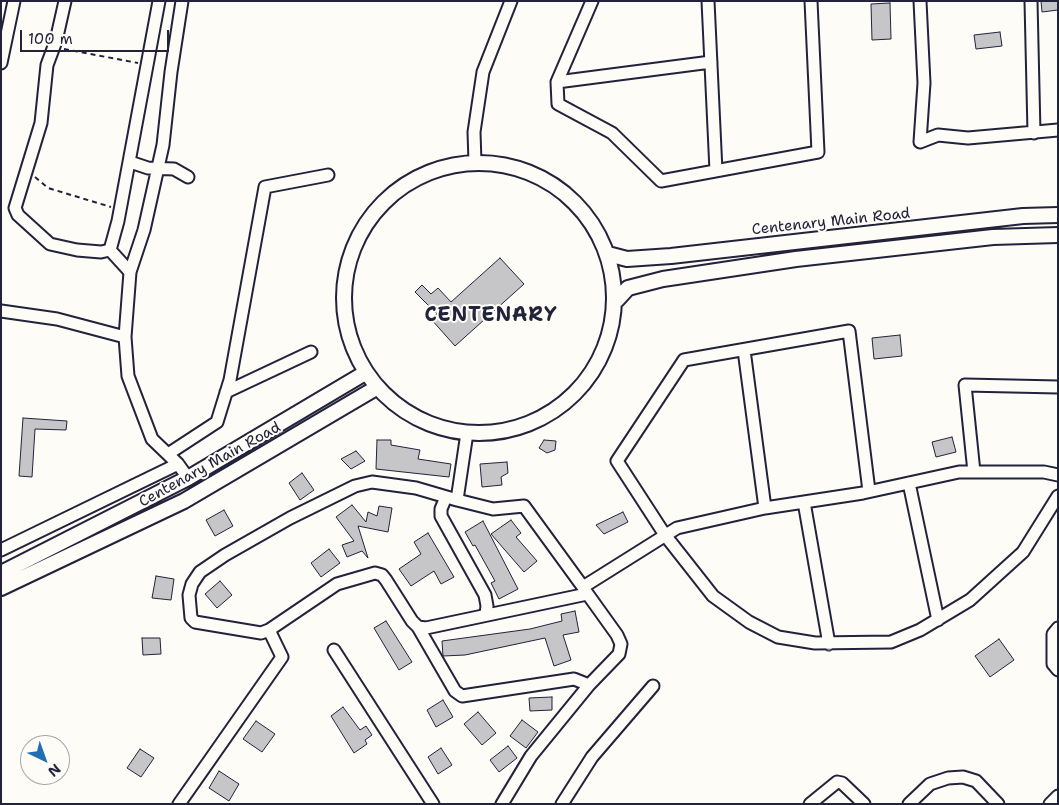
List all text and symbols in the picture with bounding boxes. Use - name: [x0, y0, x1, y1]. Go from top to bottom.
- scale bar: [22, 20, 171, 52]
- text: 100 m: [28, 29, 73, 49]
- street label: Centenary Main Road: [751, 205, 911, 239]
- district label: CENTENARY: [423, 304, 559, 328]
- street label: Centenary Main Road: [136, 419, 284, 511]
- north arrow: [20, 735, 70, 785]
- text: N: [44, 760, 65, 781]

